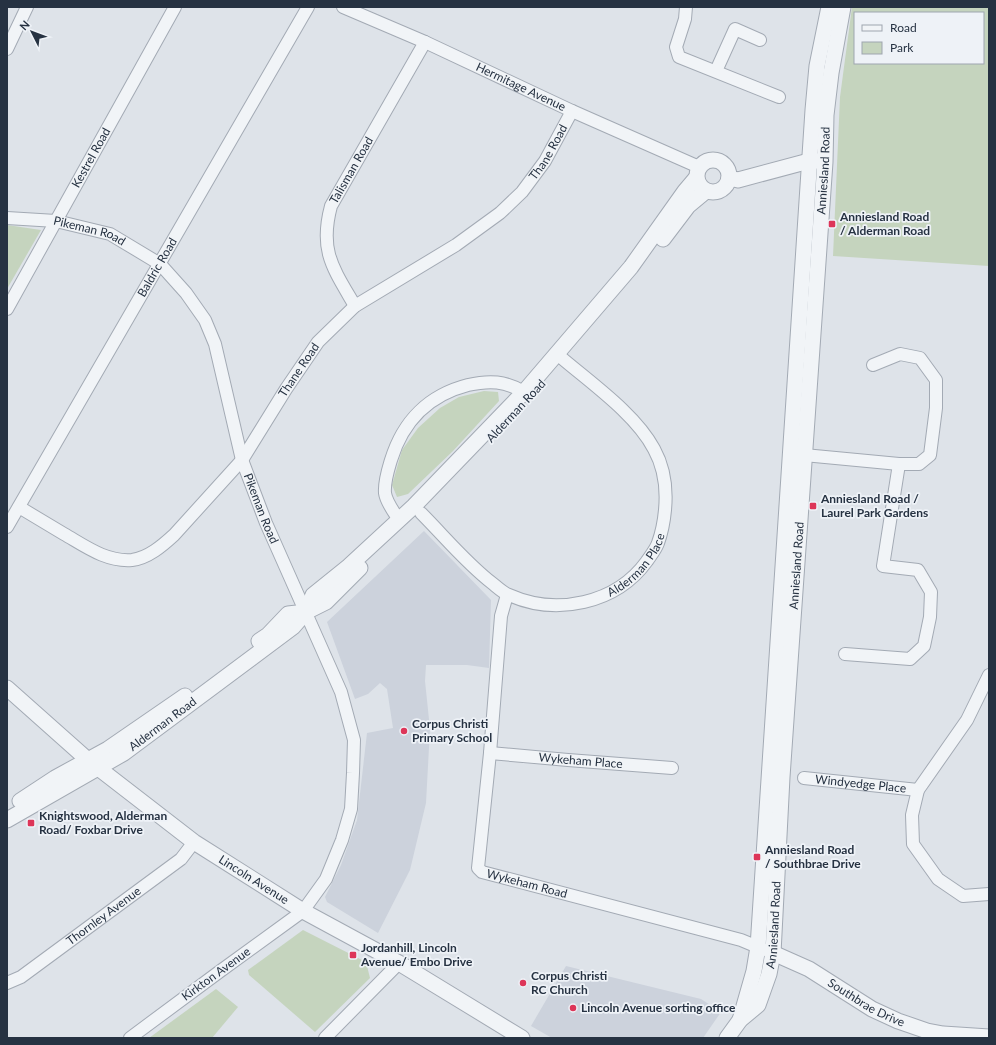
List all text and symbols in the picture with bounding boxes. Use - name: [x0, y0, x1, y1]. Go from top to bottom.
- north arrow: [12, 12, 52, 52]
- legend: [854, 12, 984, 64]
- text: N: [17, 17, 32, 32]
- text: Road: [890, 20, 917, 35]
- text: Park: [890, 40, 914, 55]
- street label: Hermitage Avenue: [474, 59, 568, 114]
- street label: Thane Road: [525, 122, 570, 183]
- street label: Kestrel Road: [68, 125, 113, 190]
- street label: Anniesland Road: [813, 127, 833, 215]
- street label: Talisman Road: [326, 134, 376, 206]
- place label: Anniesland Road / Alderman Road: [839, 209, 930, 238]
- street label: Pikeman Road: [52, 213, 128, 249]
- marker: Anniesland Road / Alderman Road: [827, 219, 837, 229]
- street label: Baldric Road: [134, 235, 180, 299]
- street label: Thane Road: [275, 340, 322, 400]
- street label: Alderman Road: [483, 376, 549, 445]
- street label: Pikeman Road: [241, 471, 282, 546]
- place label: Anniesland Road / Laurel Park Gardens: [820, 491, 928, 520]
- marker: Anniesland Road / Laurel Park Gardens: [808, 501, 818, 511]
- street label: Anniesland Road: [786, 521, 807, 610]
- street label: Alderman Place: [604, 531, 668, 600]
- street label: Alderman Road: [125, 694, 199, 754]
- place label: Corpus Christi Primary School: [412, 716, 492, 745]
- marker: Corpus Christi Primary School: [399, 726, 409, 736]
- street label: Wykeham Place: [538, 749, 623, 771]
- street label: Windyedge Place: [815, 771, 907, 796]
- place label: Knightswood, Alderman Road/ Foxbar Drive: [39, 808, 167, 837]
- marker: Knightswood, Alderman Road/ Foxbar Drive: [26, 818, 36, 828]
- place label: Anniesland Road / Southbrae Drive: [764, 842, 861, 871]
- street label: Lincoln Avenue: [216, 852, 292, 907]
- marker: Anniesland Road / Southbrae Drive: [752, 852, 762, 862]
- street label: Wykeham Road: [485, 866, 569, 901]
- street label: Anniesland Road: [762, 881, 784, 970]
- street label: Thornley Avenue: [63, 883, 144, 948]
- place label: Jordanhill, Lincoln Avenue/ Embo Drive: [360, 940, 473, 969]
- street label: Kirkton Avenue: [178, 944, 253, 1004]
- marker: Jordanhill, Lincoln Avenue/ Embo Drive: [348, 950, 358, 960]
- place label: Corpus Christi RC Church: [531, 968, 607, 997]
- street label: Southbrae Drive: [825, 975, 907, 1030]
- marker: Corpus Christi RC Church: [518, 978, 528, 988]
- place label: Lincoln Avenue sorting office: [581, 1000, 736, 1015]
- marker: Lincoln Avenue sorting office: [568, 1003, 578, 1013]

